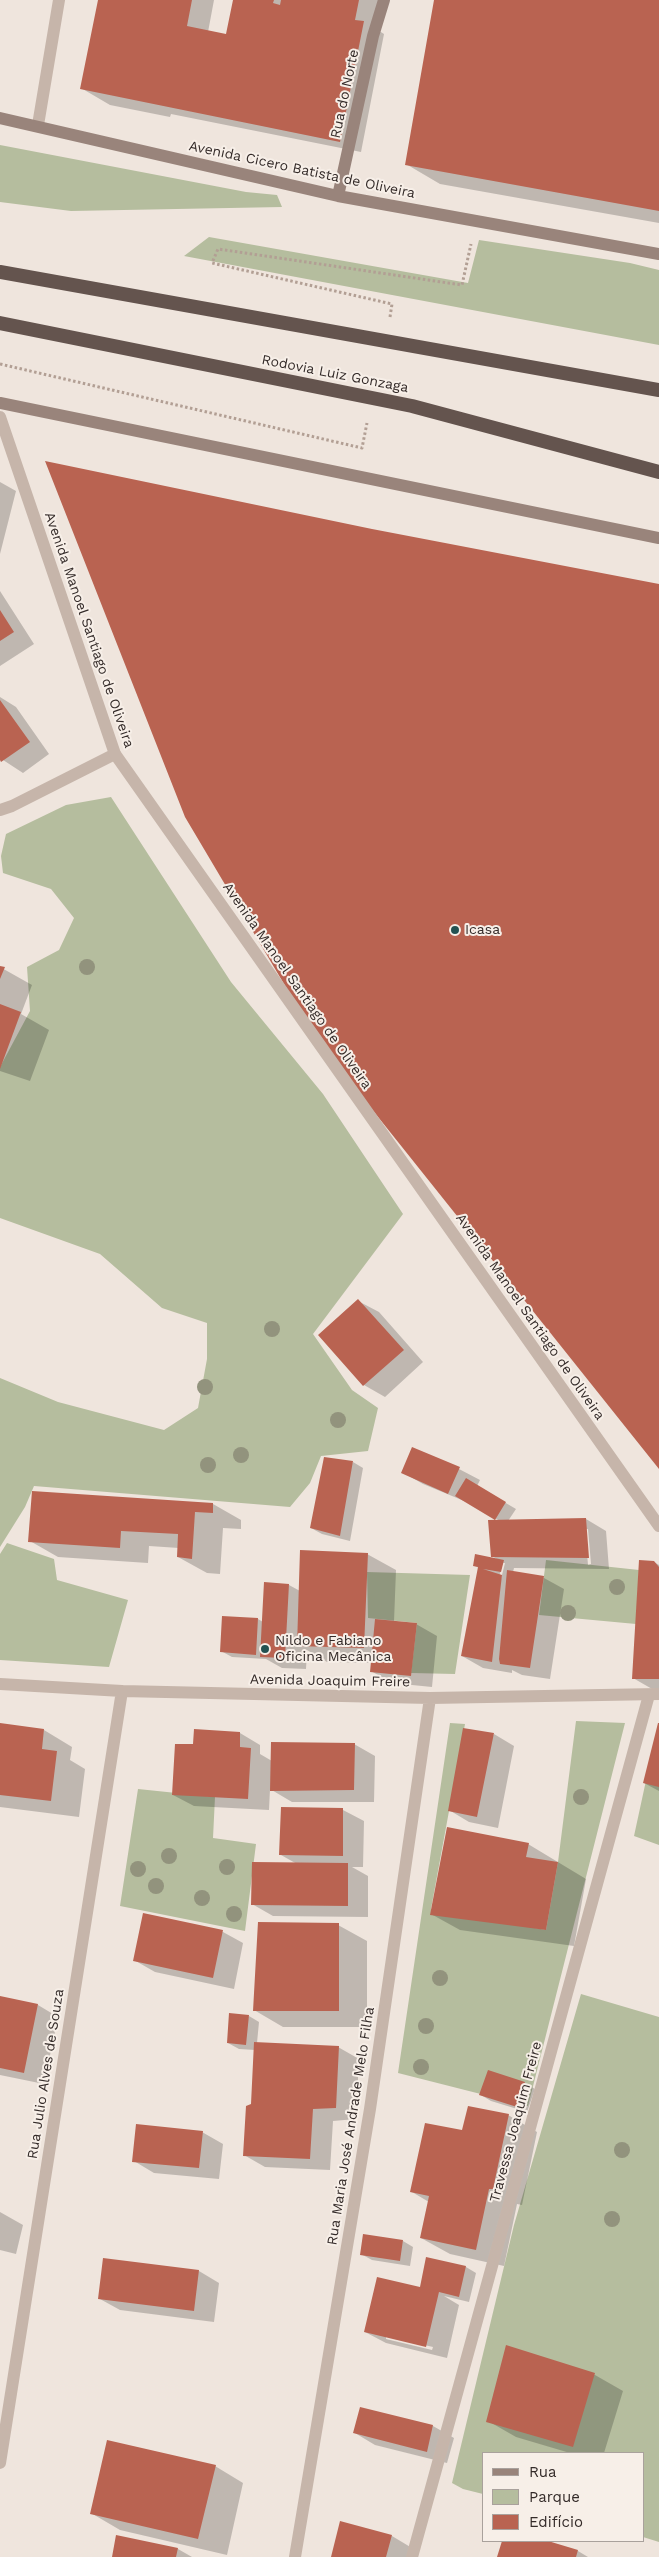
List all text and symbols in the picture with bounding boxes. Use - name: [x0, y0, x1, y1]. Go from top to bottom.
- street label: Rua do Norte: [327, 48, 363, 140]
- street label: Avenida Cicero Batista de Oliveira: [187, 138, 417, 202]
- street label: Rodovia Luiz Gonzaga: [260, 352, 410, 396]
- street label: Avenida Manoel Santiago de Oliveira: [41, 510, 137, 750]
- street label: Avenida Manoel Santiago de Oliveira: [219, 880, 375, 1092]
- place label: Icasa: [465, 922, 500, 938]
- marker: Icasa: [449, 924, 461, 936]
- street label: Avenida Manoel Santiago de Oliveira: [452, 1211, 608, 1423]
- place label: Nildo e Fabiano Oficina Mecânica: [275, 1633, 391, 1665]
- marker: Nildo e Fabiano Oficina Mecânica: [259, 1643, 271, 1655]
- street label: Avenida Joaquim Freire: [250, 1671, 410, 1691]
- street label: Rua Julio Alves de Souza: [24, 1988, 68, 2160]
- street label: Rua Maria José Andrade Melo Filha: [324, 2006, 378, 2246]
- street label: Travessa Joaquim Freire: [486, 2040, 546, 2204]
- legend: [482, 2452, 644, 2542]
- text: Rua: [529, 2463, 557, 2481]
- text: Parque: [529, 2488, 580, 2506]
- text: Edifício: [529, 2513, 583, 2531]

